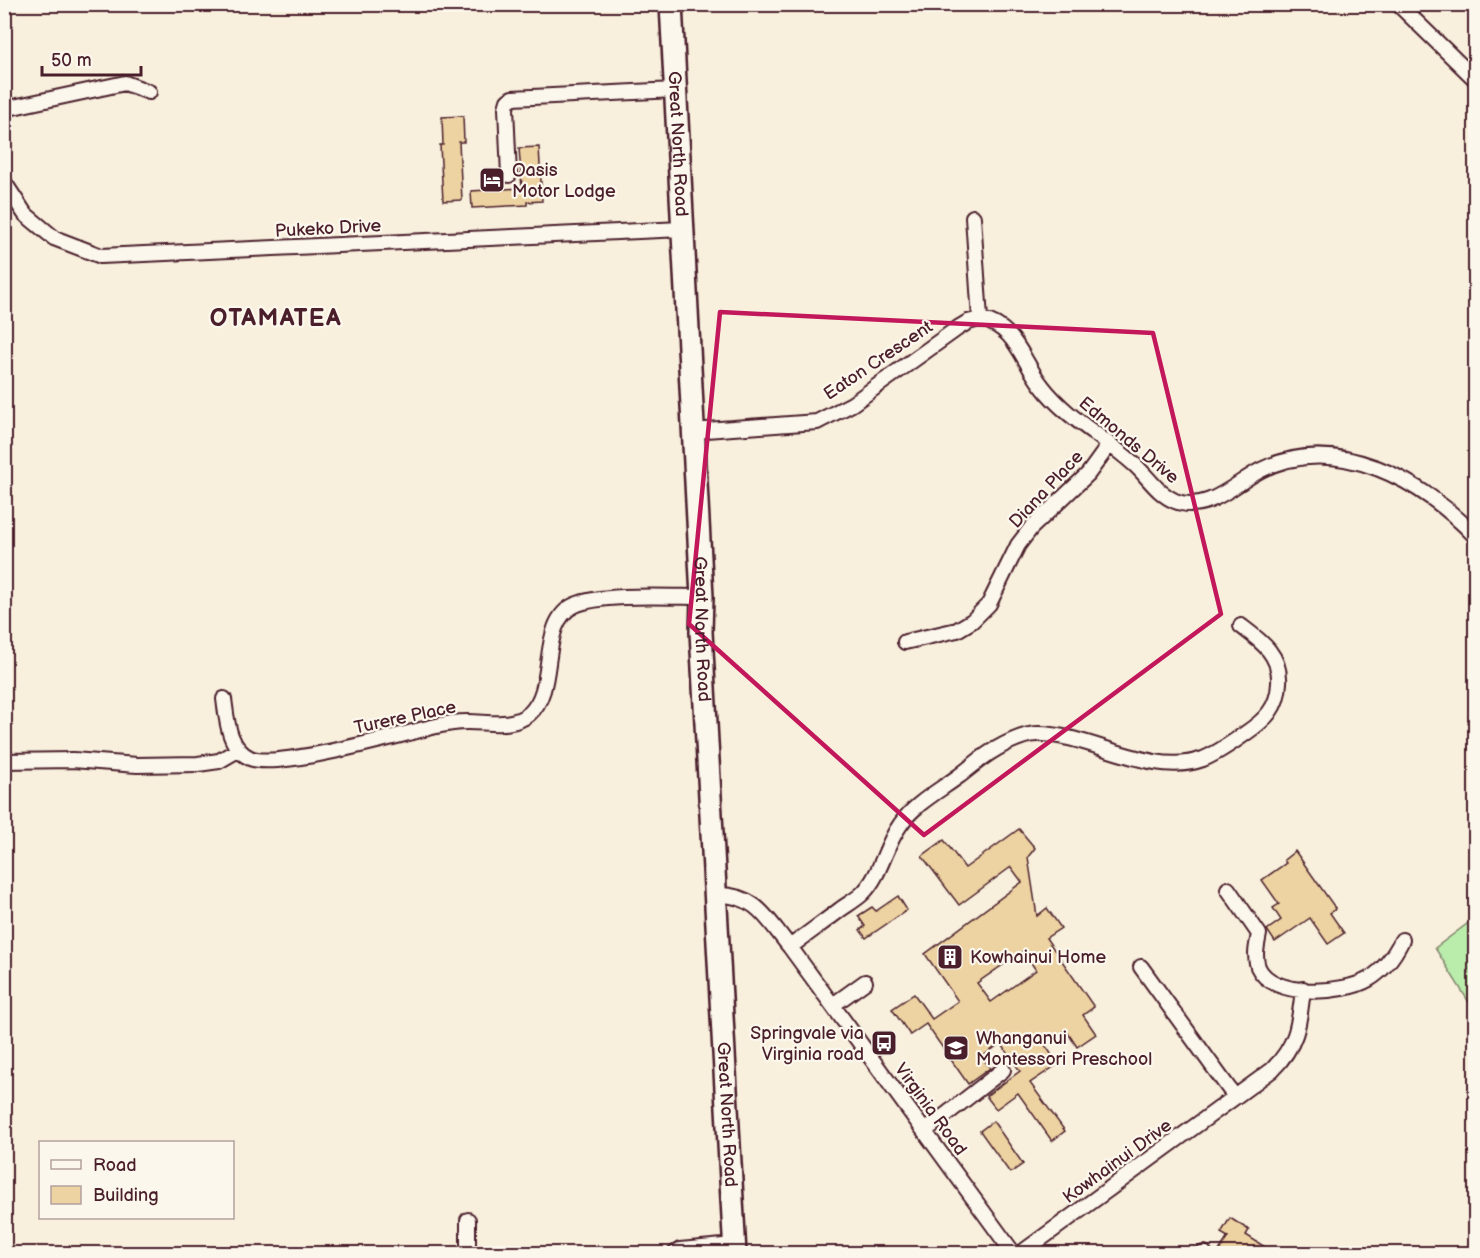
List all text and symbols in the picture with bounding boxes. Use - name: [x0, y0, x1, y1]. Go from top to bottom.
- scale bar: [42, 39, 141, 77]
- text: 50 m: [51, 50, 92, 71]
- street label: Great North Road: [664, 71, 692, 217]
- place label: Oasis Motor Lodge: [512, 160, 616, 202]
- hotel icon: Oasis Motor Lodge: [477, 165, 507, 195]
- street label: Pukeko Drive: [274, 215, 382, 242]
- district label: OTAMATEA: [210, 304, 342, 333]
- street label: Eaton Crescent: [820, 316, 937, 405]
- street label: Edmonds Drive: [1074, 393, 1183, 488]
- street label: Diana Place: [1005, 446, 1088, 532]
- street label: Great North Road: [689, 556, 715, 702]
- street label: Turere Place: [352, 696, 458, 739]
- building icon: Kowhainui Home: [935, 942, 965, 972]
- place label: Kowhainui Home: [970, 947, 1106, 968]
- place label: Springvale via Virginia road: [750, 1023, 864, 1065]
- bus stop icon: Springvale via Virginia road: [869, 1028, 899, 1058]
- place label: Whanganui Montessori Preschool: [976, 1028, 1152, 1070]
- school or university icon: Whanganui Montessori Preschool: [941, 1033, 971, 1063]
- street label: Great North Road: [712, 1041, 741, 1188]
- street label: Virginia Road: [890, 1059, 971, 1160]
- street label: Kowhainui Drive: [1059, 1115, 1176, 1208]
- legend: [39, 1141, 234, 1219]
- text: Road: [93, 1155, 137, 1176]
- text: Building: [93, 1185, 159, 1206]

